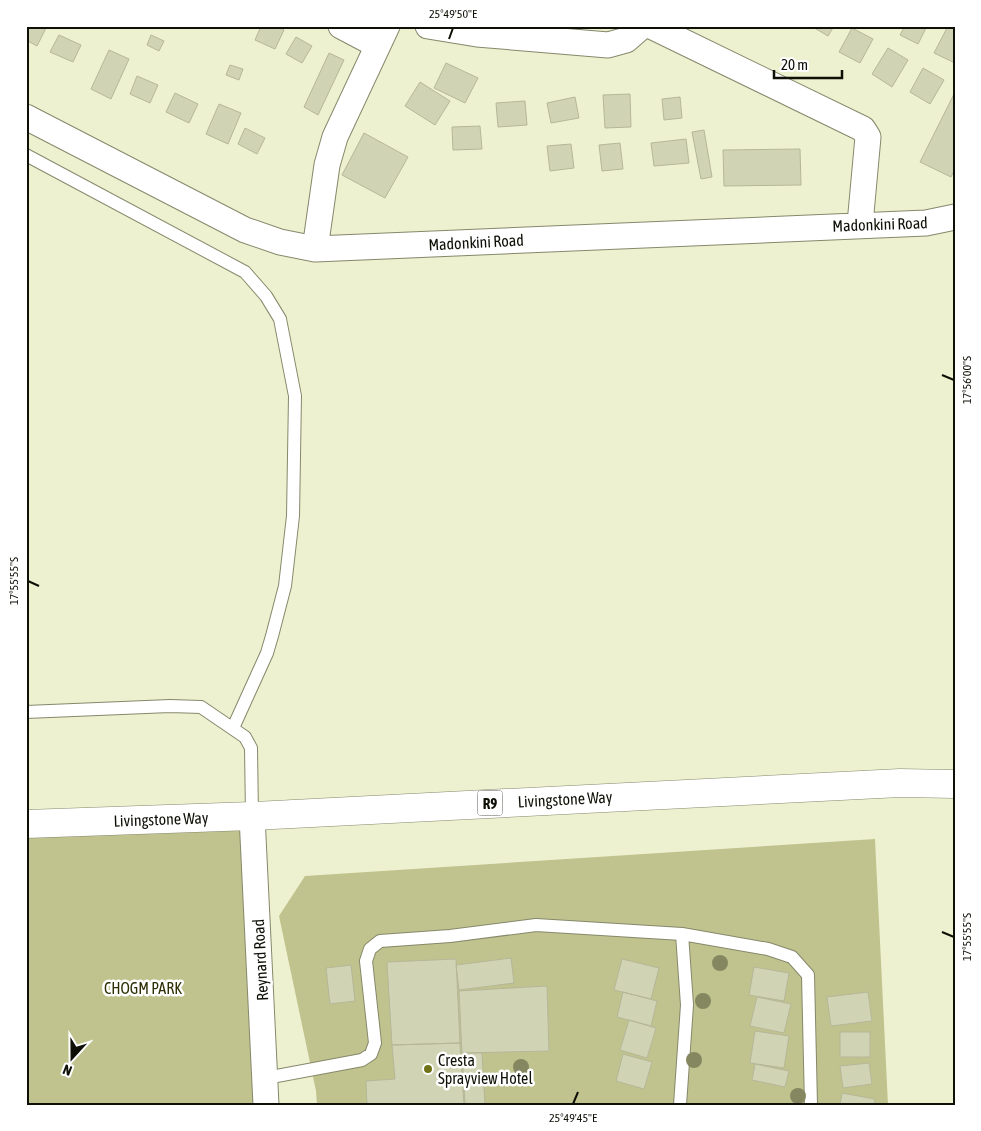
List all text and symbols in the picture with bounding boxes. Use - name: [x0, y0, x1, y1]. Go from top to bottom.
- text: 25°49'50"E: [429, 7, 477, 21]
- scale bar: [774, 48, 841, 80]
- text: 20 m: [781, 56, 808, 73]
- street label: Madonkini Road: [832, 213, 928, 235]
- street label: Madonkini Road: [428, 231, 524, 253]
- text: 17°56'00"S: [960, 356, 974, 404]
- text: 17°55'55"S: [7, 557, 21, 605]
- street label: Livingstone Way: [517, 788, 613, 811]
- road number: R9: [478, 790, 502, 816]
- street label: Livingstone Way: [113, 808, 209, 831]
- text: 17°55'55"S: [960, 913, 974, 961]
- street label: Reynard Road: [249, 919, 272, 1001]
- park label: CHOGM PARK: [104, 979, 182, 997]
- north arrow: [48, 1034, 98, 1084]
- place label: Cresta Sprayview Hotel: [438, 1051, 533, 1088]
- text: N: [61, 1061, 74, 1079]
- marker: Cresta Sprayview Hotel: [422, 1063, 434, 1075]
- text: 25°49'45"E: [549, 1111, 597, 1125]

